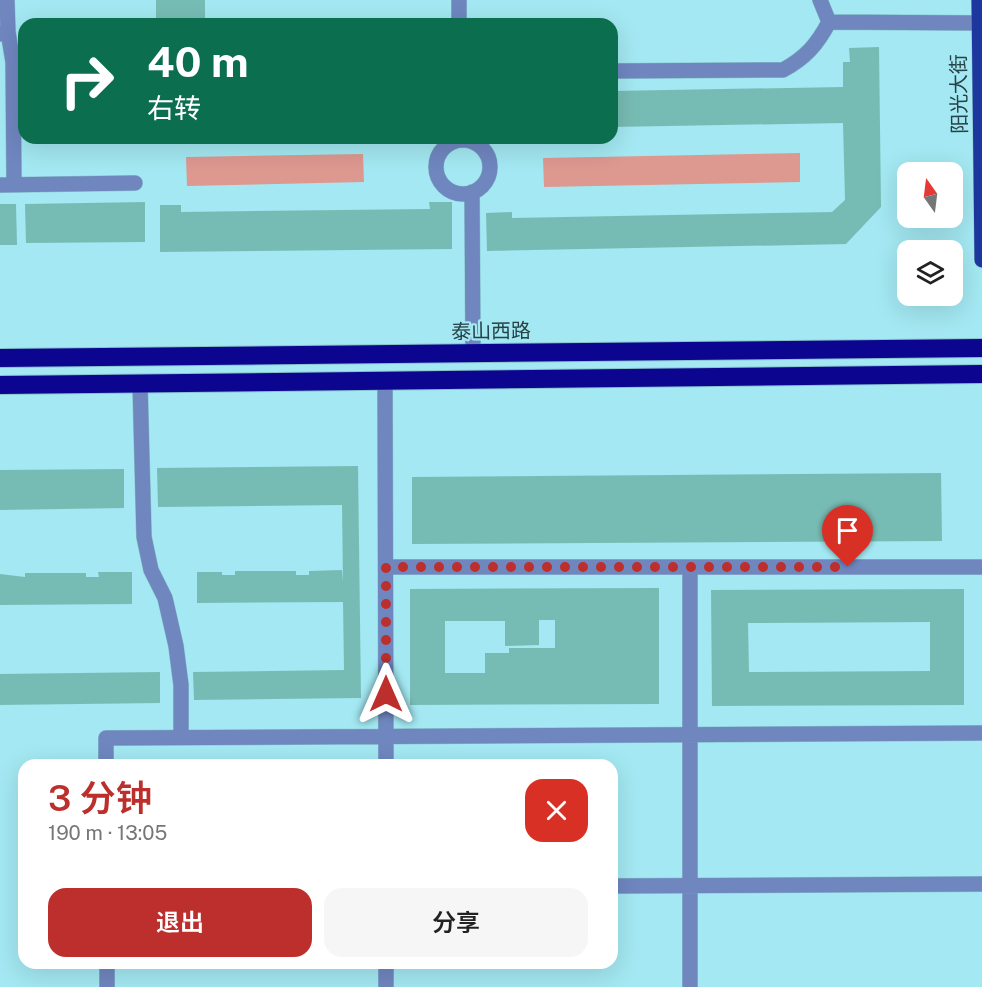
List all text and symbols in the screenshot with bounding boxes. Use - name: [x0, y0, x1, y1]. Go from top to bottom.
- text: 40 m: [147, 37, 249, 86]
- icon: right: [48, 42, 126, 120]
- street label: 阳光大街: [946, 54, 972, 134]
- text: 右转: [147, 92, 201, 124]
- north arrow: [897, 162, 963, 228]
- map controls: [897, 162, 963, 306]
- button: layers: [897, 240, 963, 306]
- street label: 泰山西路: [451, 318, 531, 344]
- pin: [822, 505, 873, 567]
- icon: arrive: [831, 514, 864, 547]
- position arrow: [354, 662, 418, 726]
- text: 3 分钟: [48, 777, 152, 819]
- button: close: [525, 779, 588, 842]
- text: 190 m · 13:05: [48, 821, 167, 845]
- button: 退出: [48, 888, 312, 957]
- button: 分享: [324, 888, 588, 957]

